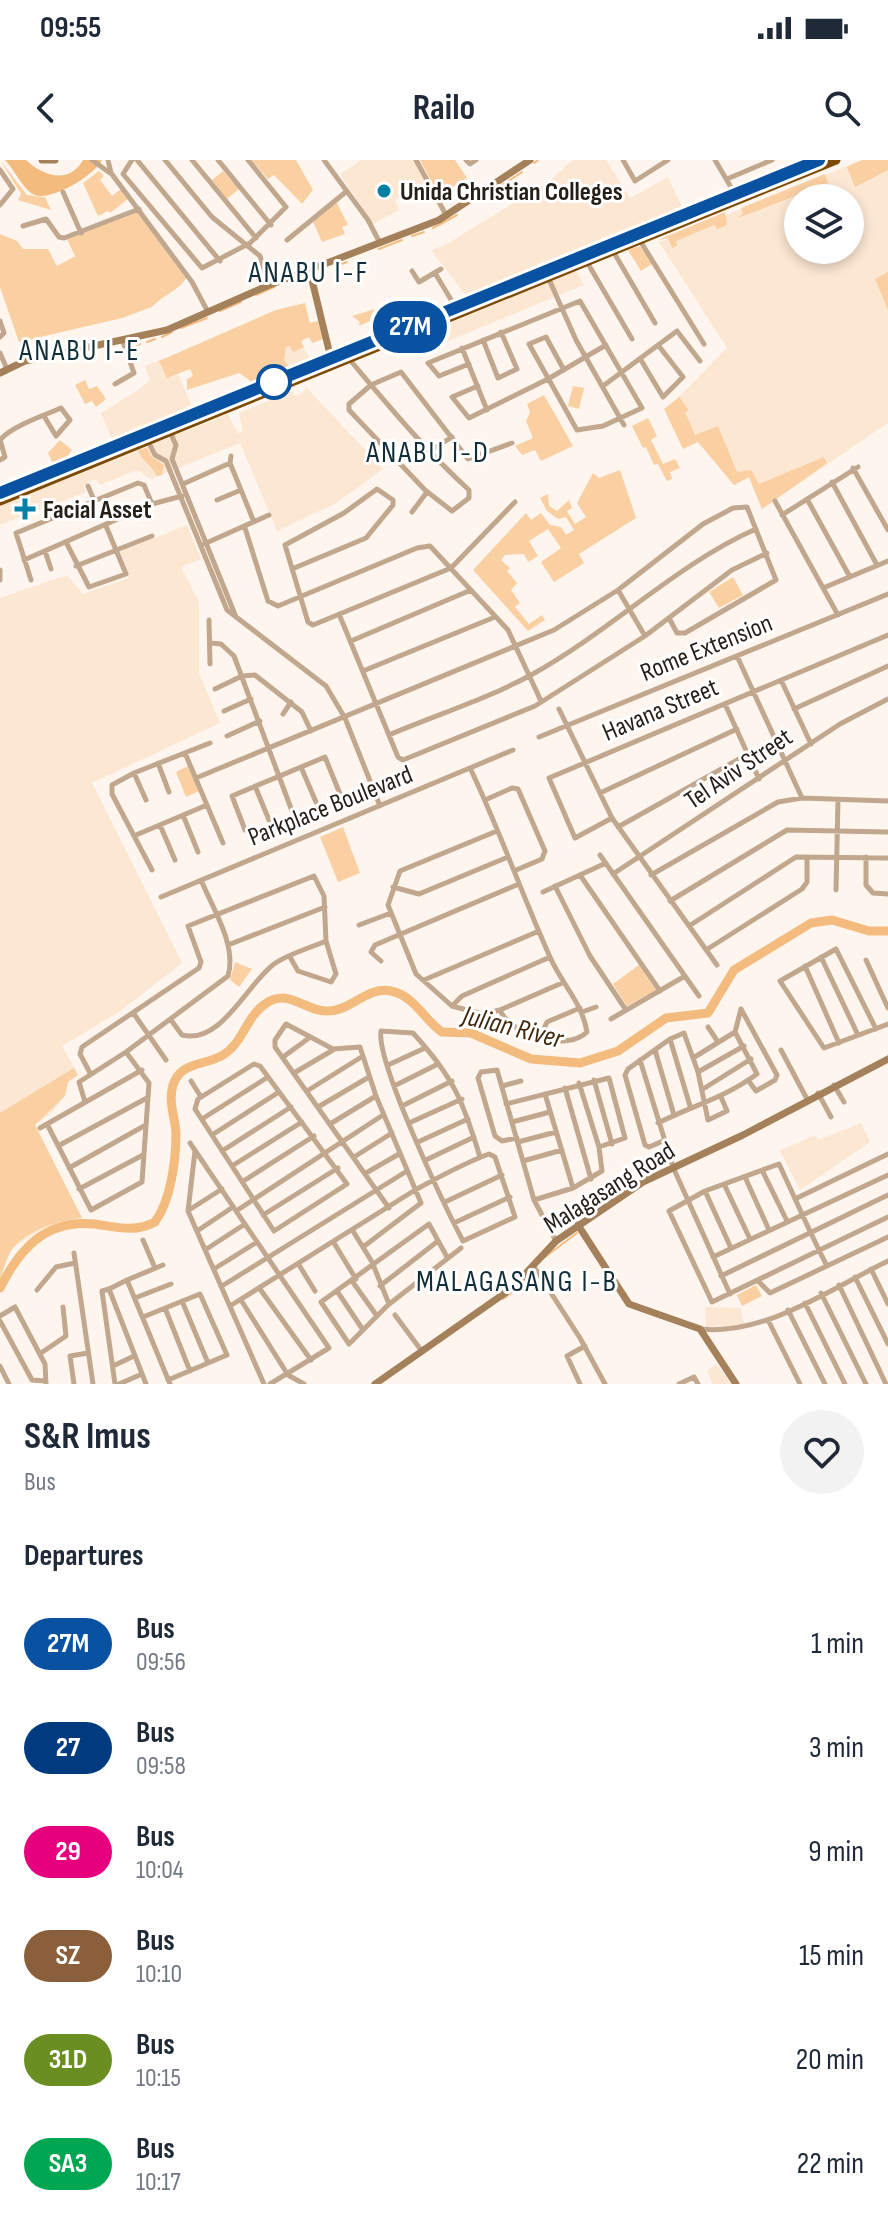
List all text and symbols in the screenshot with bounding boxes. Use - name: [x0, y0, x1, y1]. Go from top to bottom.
- text: 09:55: [40, 10, 102, 46]
- icon: back: [24, 86, 68, 130]
- icon: search: [820, 86, 864, 130]
- text: Railo: [413, 87, 475, 130]
- place label: Unida Christian Colleges: [400, 177, 623, 208]
- marker: Unida Christian Colleges: [375, 182, 393, 200]
- map controls: [784, 184, 864, 264]
- button: layers: [784, 184, 864, 264]
- district label: ANABU I-F: [248, 255, 369, 291]
- line badge: 27M: [364, 301, 456, 353]
- text: 27M: [389, 310, 431, 343]
- district label: ANABU I-E: [18, 333, 141, 369]
- unlabelled marker: [257, 365, 291, 399]
- district label: ANABU I-D: [365, 435, 490, 471]
- place label: Facial Asset: [43, 495, 152, 526]
- marker: Facial Asset: [14, 498, 36, 520]
- street label: Rome Extension: [636, 608, 777, 689]
- street label: Havana Street: [598, 672, 723, 749]
- street label: Tel Aviv Street: [679, 722, 799, 816]
- street label: Parkplace Boulevard: [244, 759, 417, 853]
- water label: Julian River: [457, 999, 567, 1056]
- street label: Malagasang Road: [539, 1136, 681, 1241]
- district label: MALAGASANG I-B: [416, 1264, 618, 1300]
- button: heart: [780, 1410, 864, 1494]
- text: S&R Imus: [24, 1414, 151, 1459]
- text: Bus: [24, 1467, 56, 1498]
- text: Departures: [24, 1538, 144, 1574]
- text: Bus: [136, 1611, 175, 1647]
- text: 1 min: [811, 1626, 864, 1662]
- text: 27M: [47, 1627, 89, 1660]
- text: 09:56: [136, 1647, 186, 1678]
- text: Bus: [136, 1715, 175, 1751]
- text: 3 min: [809, 1730, 864, 1766]
- text: 27: [56, 1731, 80, 1764]
- text: 09:58: [136, 1751, 186, 1782]
- text: Bus: [136, 1819, 175, 1855]
- text: 9 min: [808, 1834, 864, 1870]
- text: 29: [55, 1835, 81, 1868]
- text: 10:04: [136, 1855, 184, 1886]
- text: Bus: [136, 1923, 175, 1959]
- text: 15 min: [799, 1938, 864, 1974]
- text: SZ: [55, 1939, 81, 1972]
- text: 10:10: [136, 1959, 182, 1990]
- text: Bus: [136, 2027, 175, 2063]
- text: 20 min: [796, 2042, 864, 2078]
- text: 31D: [49, 2043, 87, 2076]
- text: 10:15: [136, 2063, 181, 2094]
- text: Bus: [136, 2131, 175, 2167]
- text: 22 min: [797, 2146, 864, 2182]
- text: SA3: [49, 2147, 87, 2180]
- text: 10:17: [136, 2167, 181, 2198]

